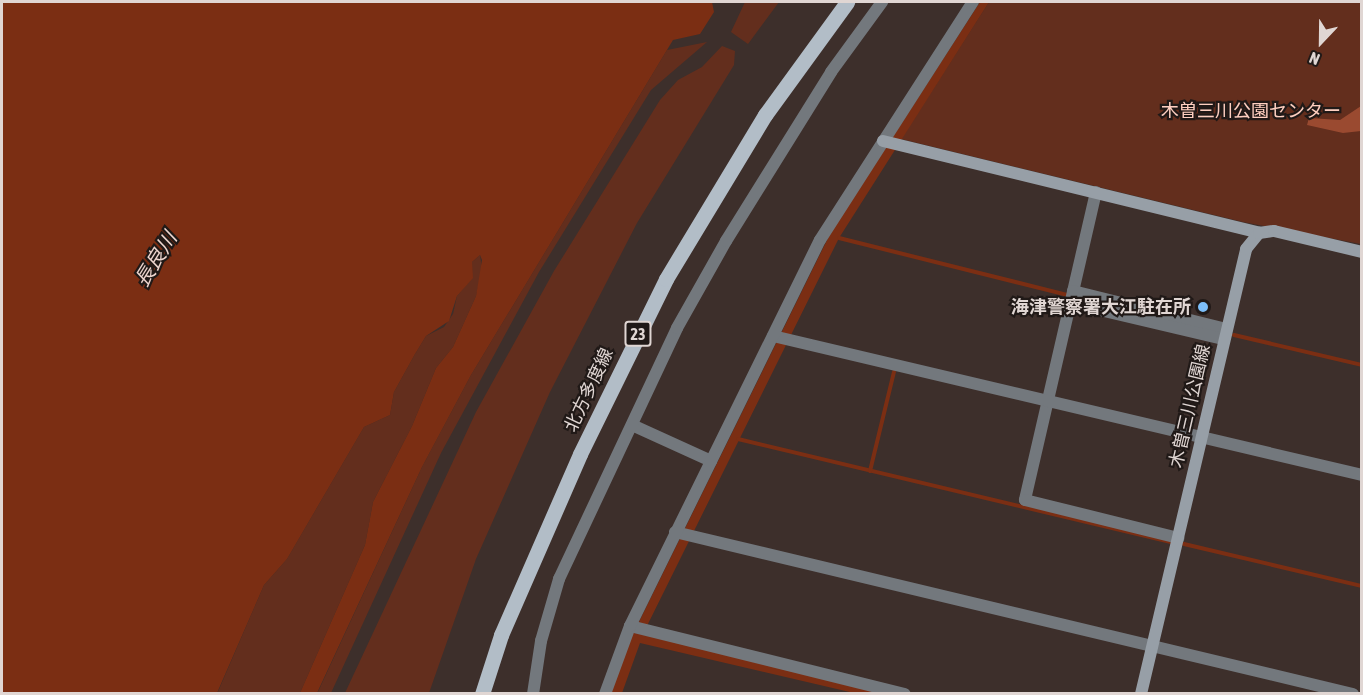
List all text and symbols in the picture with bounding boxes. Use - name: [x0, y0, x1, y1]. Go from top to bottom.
- north arrow: [1291, 12, 1351, 72]
- text: N: [1307, 49, 1322, 69]
- park label: 木曽三川公園センター: [1161, 100, 1341, 122]
- water label: 長良川: [129, 227, 181, 291]
- place label: 海津警察署大江駐在所: [1011, 296, 1191, 318]
- marker: 海津警察署大江駐在所: [1196, 300, 1210, 314]
- road number: 23: [623, 321, 653, 347]
- street label: 木曽三川公園線: [1165, 342, 1215, 470]
- street label: 北方多度線: [560, 345, 618, 435]

